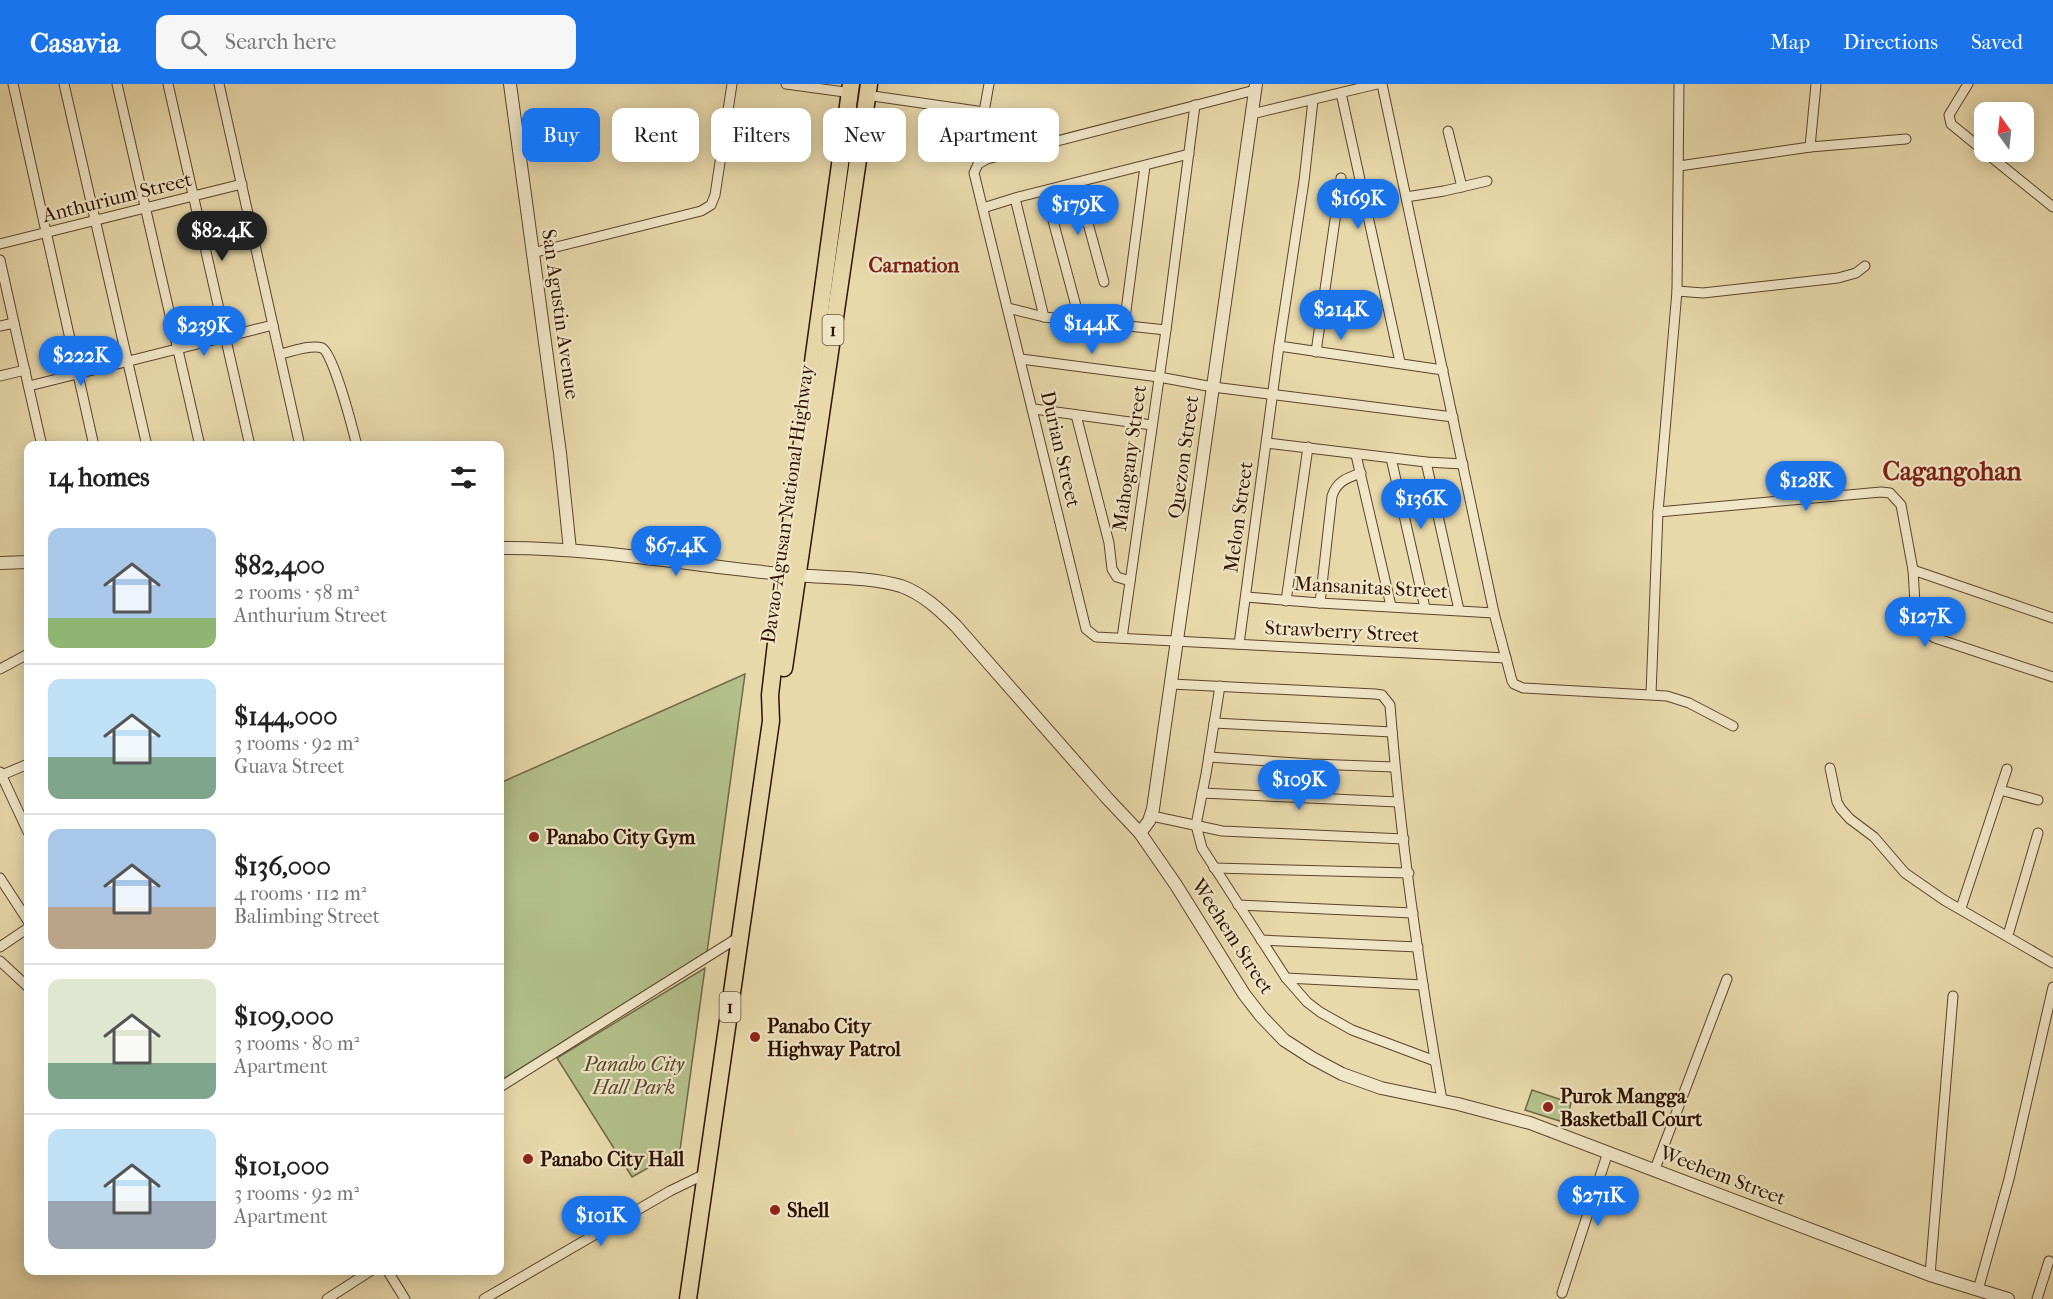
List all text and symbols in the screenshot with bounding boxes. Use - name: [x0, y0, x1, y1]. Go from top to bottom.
- search box: [156, 15, 576, 69]
- text: Casavia: [30, 26, 120, 59]
- icon: search: [177, 26, 210, 59]
- text: Search here: [225, 29, 336, 55]
- text: Map: [1770, 30, 1810, 54]
- text: Directions: [1843, 30, 1938, 54]
- text: Saved: [1971, 30, 2023, 54]
- north arrow: [1974, 102, 2034, 162]
- map controls: [1974, 102, 2034, 162]
- chip: Buy: [522, 108, 600, 162]
- chip: Rent: [612, 108, 699, 162]
- chip: Filters: [711, 108, 811, 162]
- chip: New: [823, 108, 906, 162]
- chip: Apartment: [918, 108, 1059, 162]
- street label: Anthurium Street: [39, 168, 194, 227]
- pin: $169K: [1316, 179, 1400, 230]
- pin: $179K: [1036, 185, 1120, 236]
- text: $169K: [1331, 187, 1385, 210]
- text: $179K: [1052, 193, 1104, 216]
- pin: $82.4K: [173, 211, 271, 262]
- text: $82.4K: [191, 219, 253, 242]
- street label: San Agustin Avenue: [537, 227, 584, 401]
- district label: Carnation: [869, 253, 960, 277]
- pin: $214K: [1299, 290, 1383, 341]
- text: $214K: [1314, 298, 1368, 321]
- pin: $144K: [1050, 304, 1134, 355]
- pin: $239K: [162, 306, 246, 357]
- text: $144K: [1064, 312, 1120, 335]
- text: $239K: [177, 314, 231, 337]
- road number: 1: [822, 315, 844, 345]
- pin: $222K: [39, 336, 123, 387]
- text: $222K: [53, 344, 109, 367]
- street label: Davao-Agusan National Highway: [757, 362, 819, 645]
- street label: Mahogany Street: [1108, 383, 1151, 533]
- street label: Durian Street: [1036, 389, 1085, 510]
- street label: Quezon Street: [1163, 394, 1204, 520]
- district label: Cagangohan: [1882, 456, 2022, 487]
- street label: Melon Street: [1219, 460, 1258, 574]
- icon: filters: [447, 461, 480, 494]
- pin: $128K: [1764, 461, 1848, 512]
- text: 14 homes: [48, 462, 150, 493]
- text: $128K: [1779, 469, 1833, 492]
- pin: $136K: [1379, 479, 1463, 530]
- text: $136K: [1395, 487, 1447, 510]
- pin: $67.4K: [627, 526, 725, 577]
- text: $67.4K: [645, 534, 707, 557]
- text: $82,400: [234, 550, 325, 581]
- icon: home: [96, 552, 168, 624]
- street label: Mansanitas Street: [1293, 572, 1448, 603]
- text: 2 rooms · 58 m²: [234, 581, 359, 604]
- pin: $127K: [1883, 597, 1967, 648]
- text: Anthurium Street: [234, 604, 387, 627]
- text: $127K: [1899, 605, 1951, 628]
- street label: Strawberry Street: [1264, 616, 1420, 647]
- text: $144,000: [234, 701, 338, 732]
- icon: home: [96, 703, 168, 775]
- text: 3 rooms · 92 m²: [234, 732, 359, 755]
- text: Guava Street: [234, 755, 345, 778]
- pin: $109K: [1257, 760, 1341, 811]
- text: $109K: [1272, 768, 1326, 791]
- place label: Panabo City Gym: [546, 826, 696, 849]
- marker: Panabo City Gym: [527, 830, 541, 844]
- text: $136,000: [234, 851, 331, 882]
- icon: home: [96, 853, 168, 925]
- street label: Weehem Street: [1186, 874, 1278, 998]
- text: 4 rooms · 112 m²: [234, 882, 366, 905]
- text: Balimbing Street: [234, 905, 380, 928]
- road number: 1: [720, 992, 740, 1022]
- text: $109,000: [234, 1001, 334, 1032]
- icon: home: [96, 1003, 168, 1075]
- place label: Panabo City Highway Patrol: [767, 1015, 901, 1061]
- marker: Panabo City Highway Patrol: [748, 1030, 762, 1044]
- text: 3 rooms · 80 m²: [234, 1032, 359, 1055]
- park label: Panabo City Hall Park: [583, 1053, 685, 1099]
- text: Apartment: [234, 1055, 328, 1078]
- place label: Purok Mangga Basketball Court: [1560, 1085, 1703, 1131]
- marker: Purok Mangga Basketball Court: [1541, 1100, 1555, 1114]
- street label: Weehem Street: [1656, 1141, 1789, 1210]
- place label: Panabo City Hall: [540, 1148, 685, 1171]
- text: $101,000: [234, 1151, 329, 1182]
- marker: Panabo City Hall: [521, 1152, 535, 1166]
- icon: home: [96, 1153, 168, 1225]
- pin: $271K: [1556, 1176, 1640, 1227]
- text: 3 rooms · 92 m²: [234, 1182, 359, 1205]
- text: $271K: [1572, 1184, 1624, 1207]
- pin: $101K: [559, 1196, 643, 1247]
- place label: Shell: [787, 1199, 830, 1222]
- marker: Shell: [768, 1203, 782, 1217]
- text: $101K: [576, 1204, 626, 1227]
- text: Apartment: [234, 1205, 328, 1228]

